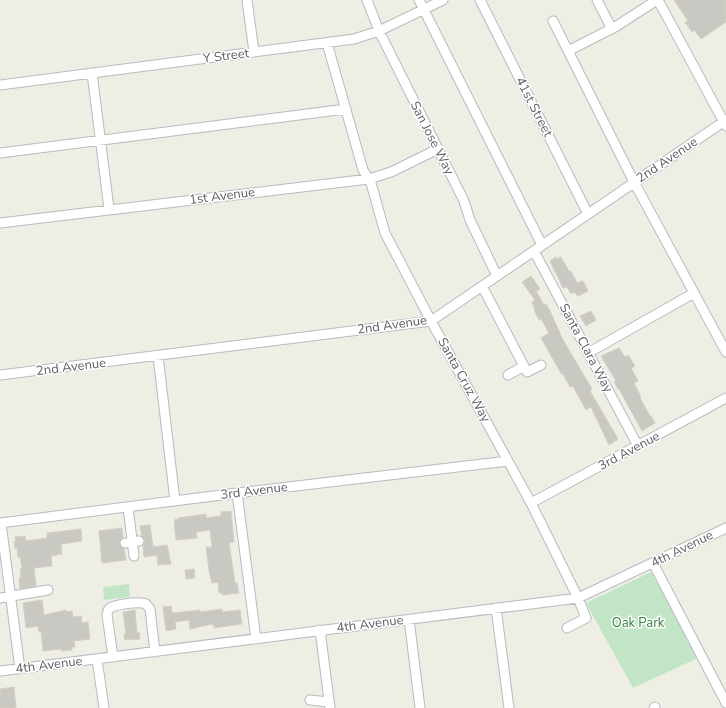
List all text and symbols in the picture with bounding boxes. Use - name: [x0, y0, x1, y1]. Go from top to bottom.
- street label: Y Street: [201, 44, 251, 68]
- street label: 41st Street: [511, 74, 557, 141]
- street label: San Jose Way: [406, 98, 458, 178]
- street label: 2nd Avenue: [633, 133, 701, 187]
- street label: 1st Avenue: [188, 183, 256, 209]
- street label: Santa Clara Way: [555, 300, 617, 396]
- street label: 2nd Avenue: [356, 311, 428, 339]
- street label: Santa Cruz Way: [433, 334, 495, 426]
- street label: 2nd Avenue: [35, 354, 107, 380]
- street label: 3rd Avenue: [595, 427, 663, 475]
- street label: 3rd Avenue: [219, 478, 289, 504]
- street label: 4th Avenue: [648, 526, 716, 572]
- street label: 4th Avenue: [335, 611, 405, 637]
- park label: Oak Park: [612, 614, 665, 632]
- street label: 4th Avenue: [14, 652, 84, 678]

